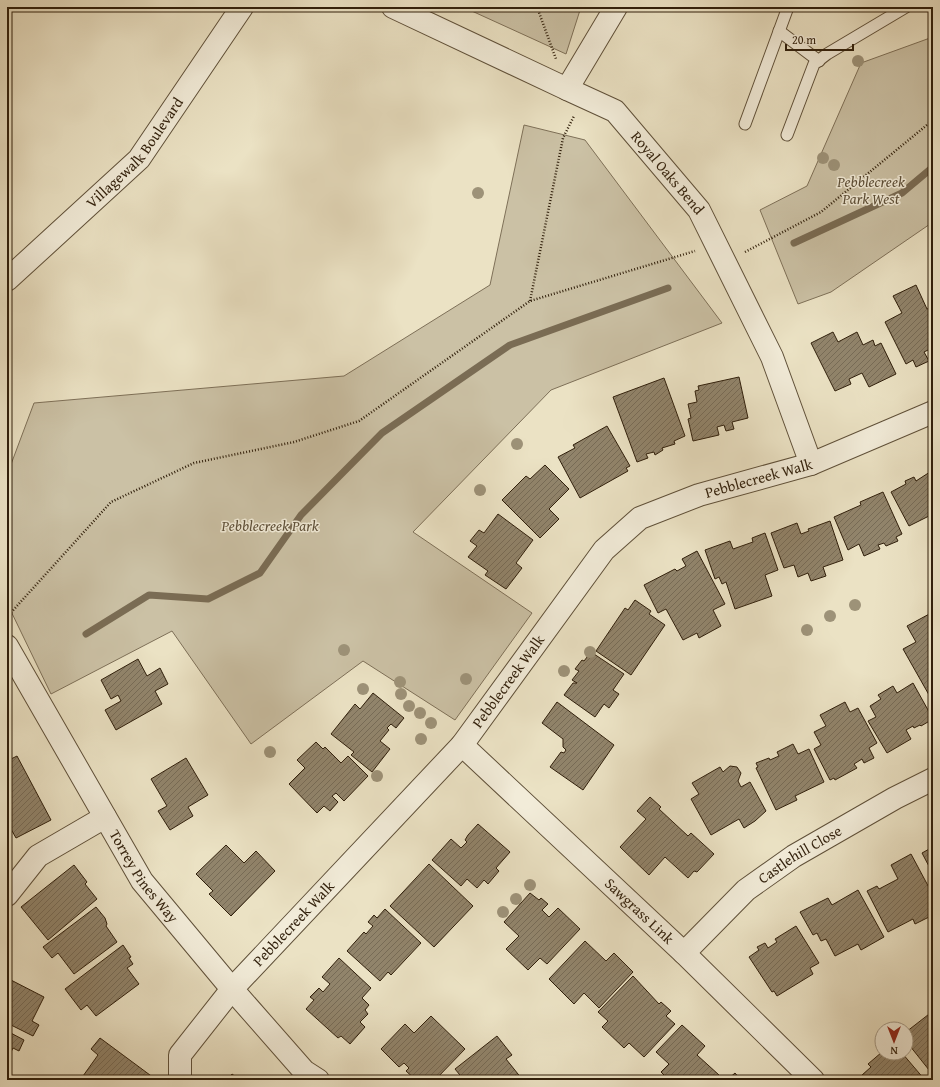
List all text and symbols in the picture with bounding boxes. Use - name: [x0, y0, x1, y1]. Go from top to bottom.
- scale bar: [786, 26, 853, 52]
- text: 20 m: [792, 31, 816, 48]
- street label: Villagewalk Boulevard: [81, 93, 188, 213]
- street label: Royal Oaks Bend: [626, 126, 709, 219]
- park label: Pebblecreek Park West: [836, 171, 905, 209]
- street label: Pebblecreek Walk: [702, 453, 815, 503]
- park label: Pebblecreek Park: [220, 515, 319, 536]
- street label: Pebblecreek Walk: [467, 630, 549, 732]
- street label: Castlehill Close: [754, 820, 845, 888]
- street label: Torrey Pines Way: [105, 826, 184, 927]
- street label: Sawgrass Link: [600, 873, 679, 949]
- street label: Pebblecreek Walk: [248, 875, 339, 971]
- north arrow: [874, 1021, 914, 1061]
- text: N: [890, 1043, 898, 1059]

